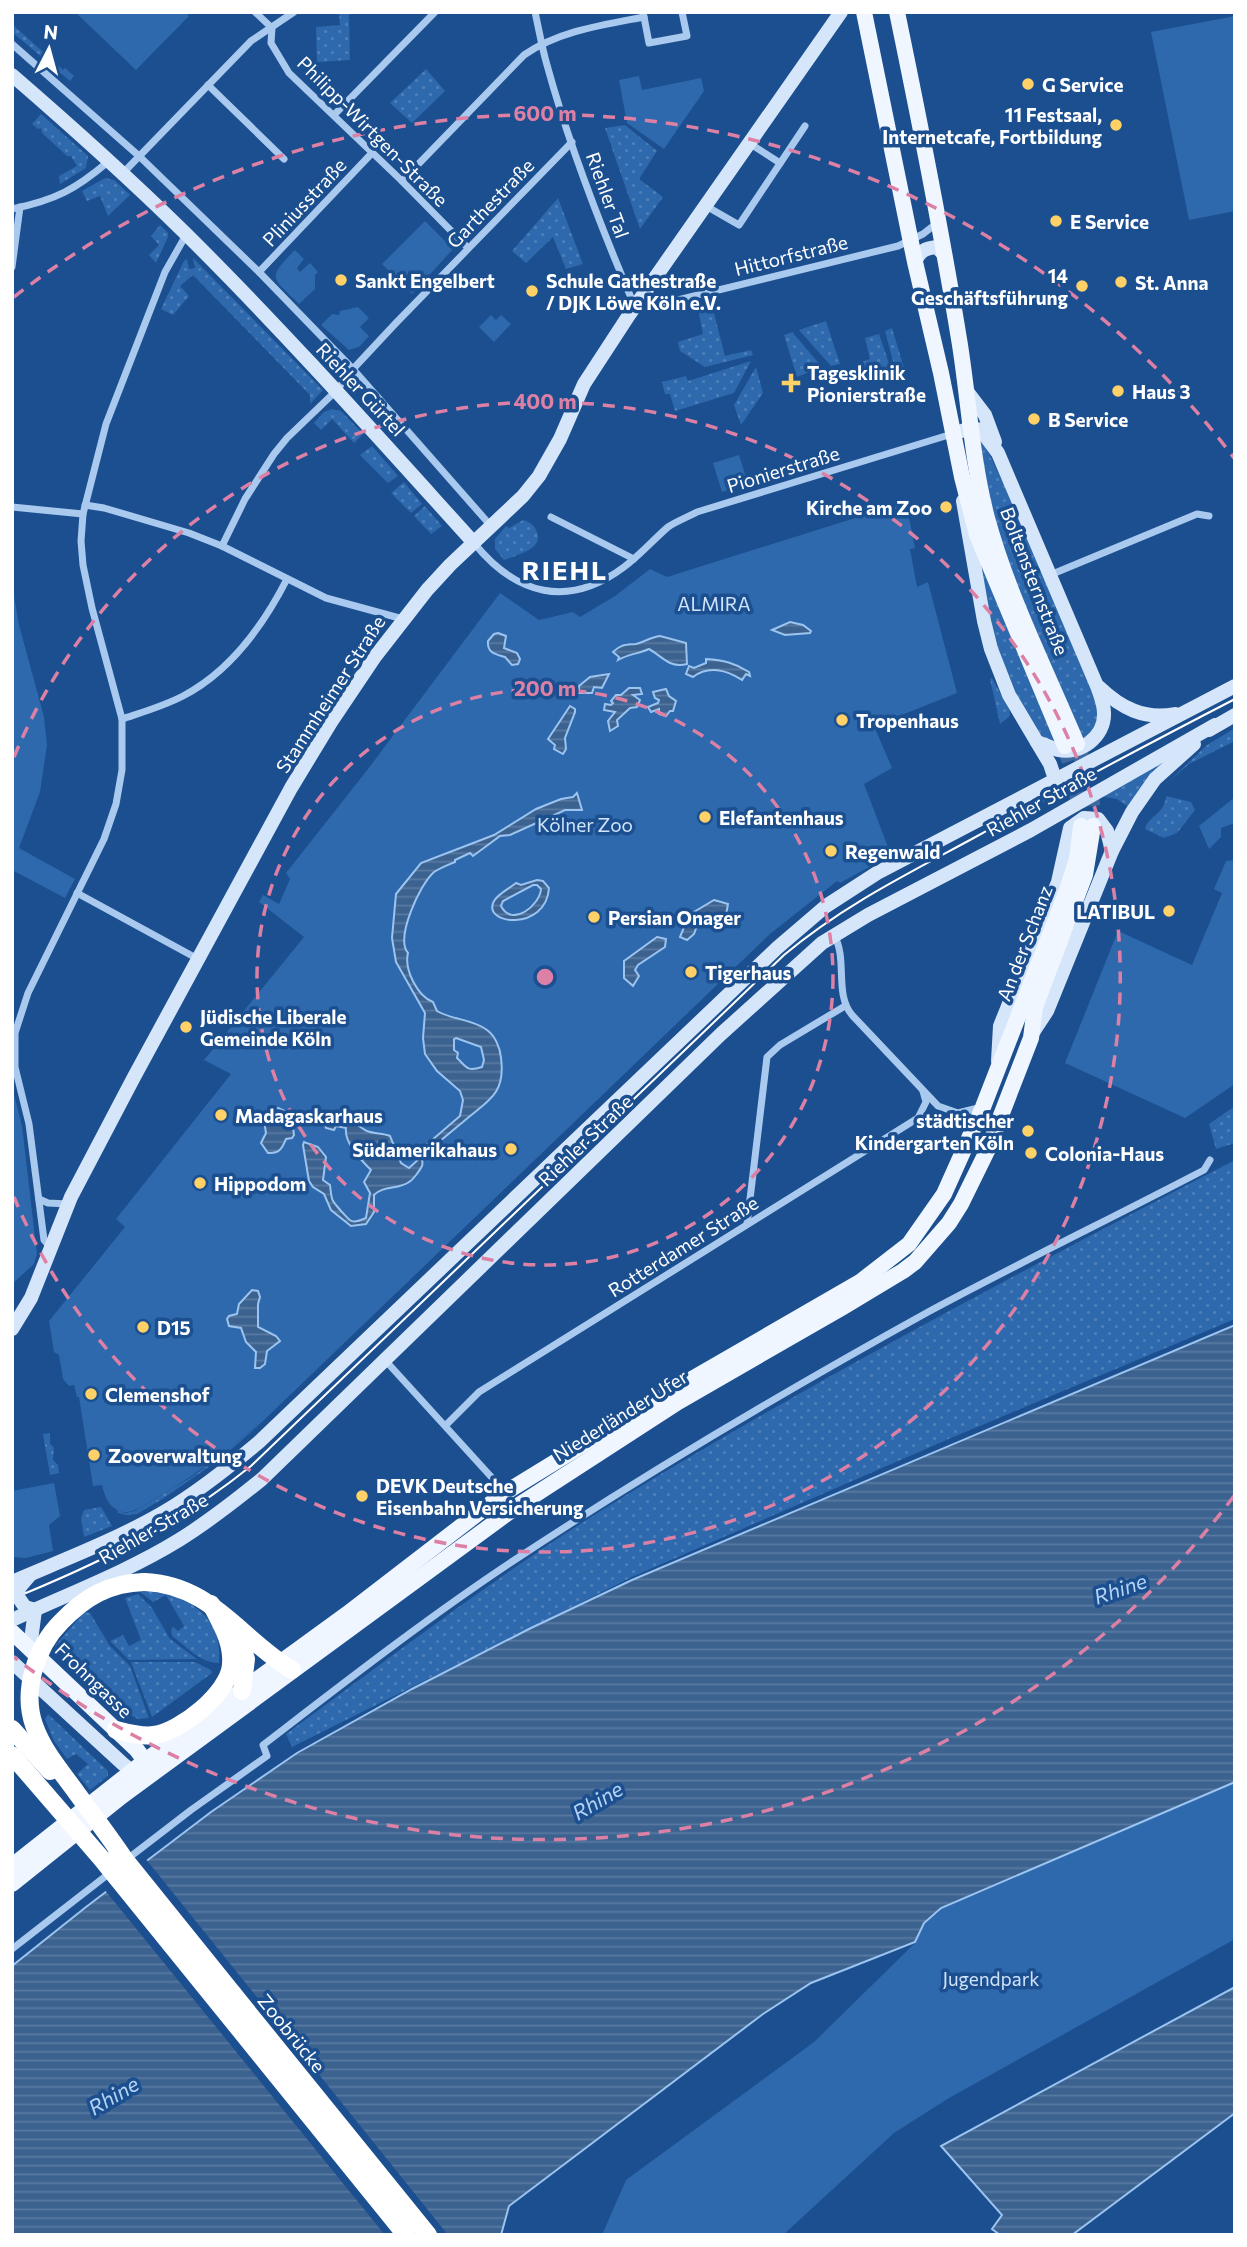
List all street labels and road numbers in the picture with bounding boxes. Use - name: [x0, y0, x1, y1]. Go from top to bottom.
- street label: Philipp-Wirtgen-Straße: [293, 51, 453, 211]
- street label: Riehler Tal: [582, 149, 634, 241]
- street label: Pliniusstraße: [257, 153, 351, 251]
- street label: Garthestraße: [442, 153, 538, 253]
- street label: Hittorfstraße: [732, 230, 850, 280]
- street label: Riehler Gürtel: [312, 338, 410, 440]
- street label: Pionierstraße: [724, 441, 842, 497]
- street label: Boltensternstraße: [996, 504, 1074, 658]
- street label: Stammheimer Straße: [270, 611, 390, 777]
- street label: Riehler Straße: [982, 761, 1100, 841]
- street label: An der Schanz: [991, 882, 1057, 1004]
- street label: Riehler Straße: [533, 1089, 637, 1191]
- street label: Rotterdamer Straße: [604, 1191, 762, 1301]
- street label: Niederländer Ufer: [549, 1364, 692, 1466]
- street label: Riehler Straße: [94, 1487, 212, 1569]
- street label: Frohngasse: [51, 1638, 137, 1722]
- street label: Zoobrücke: [253, 1989, 331, 2077]

